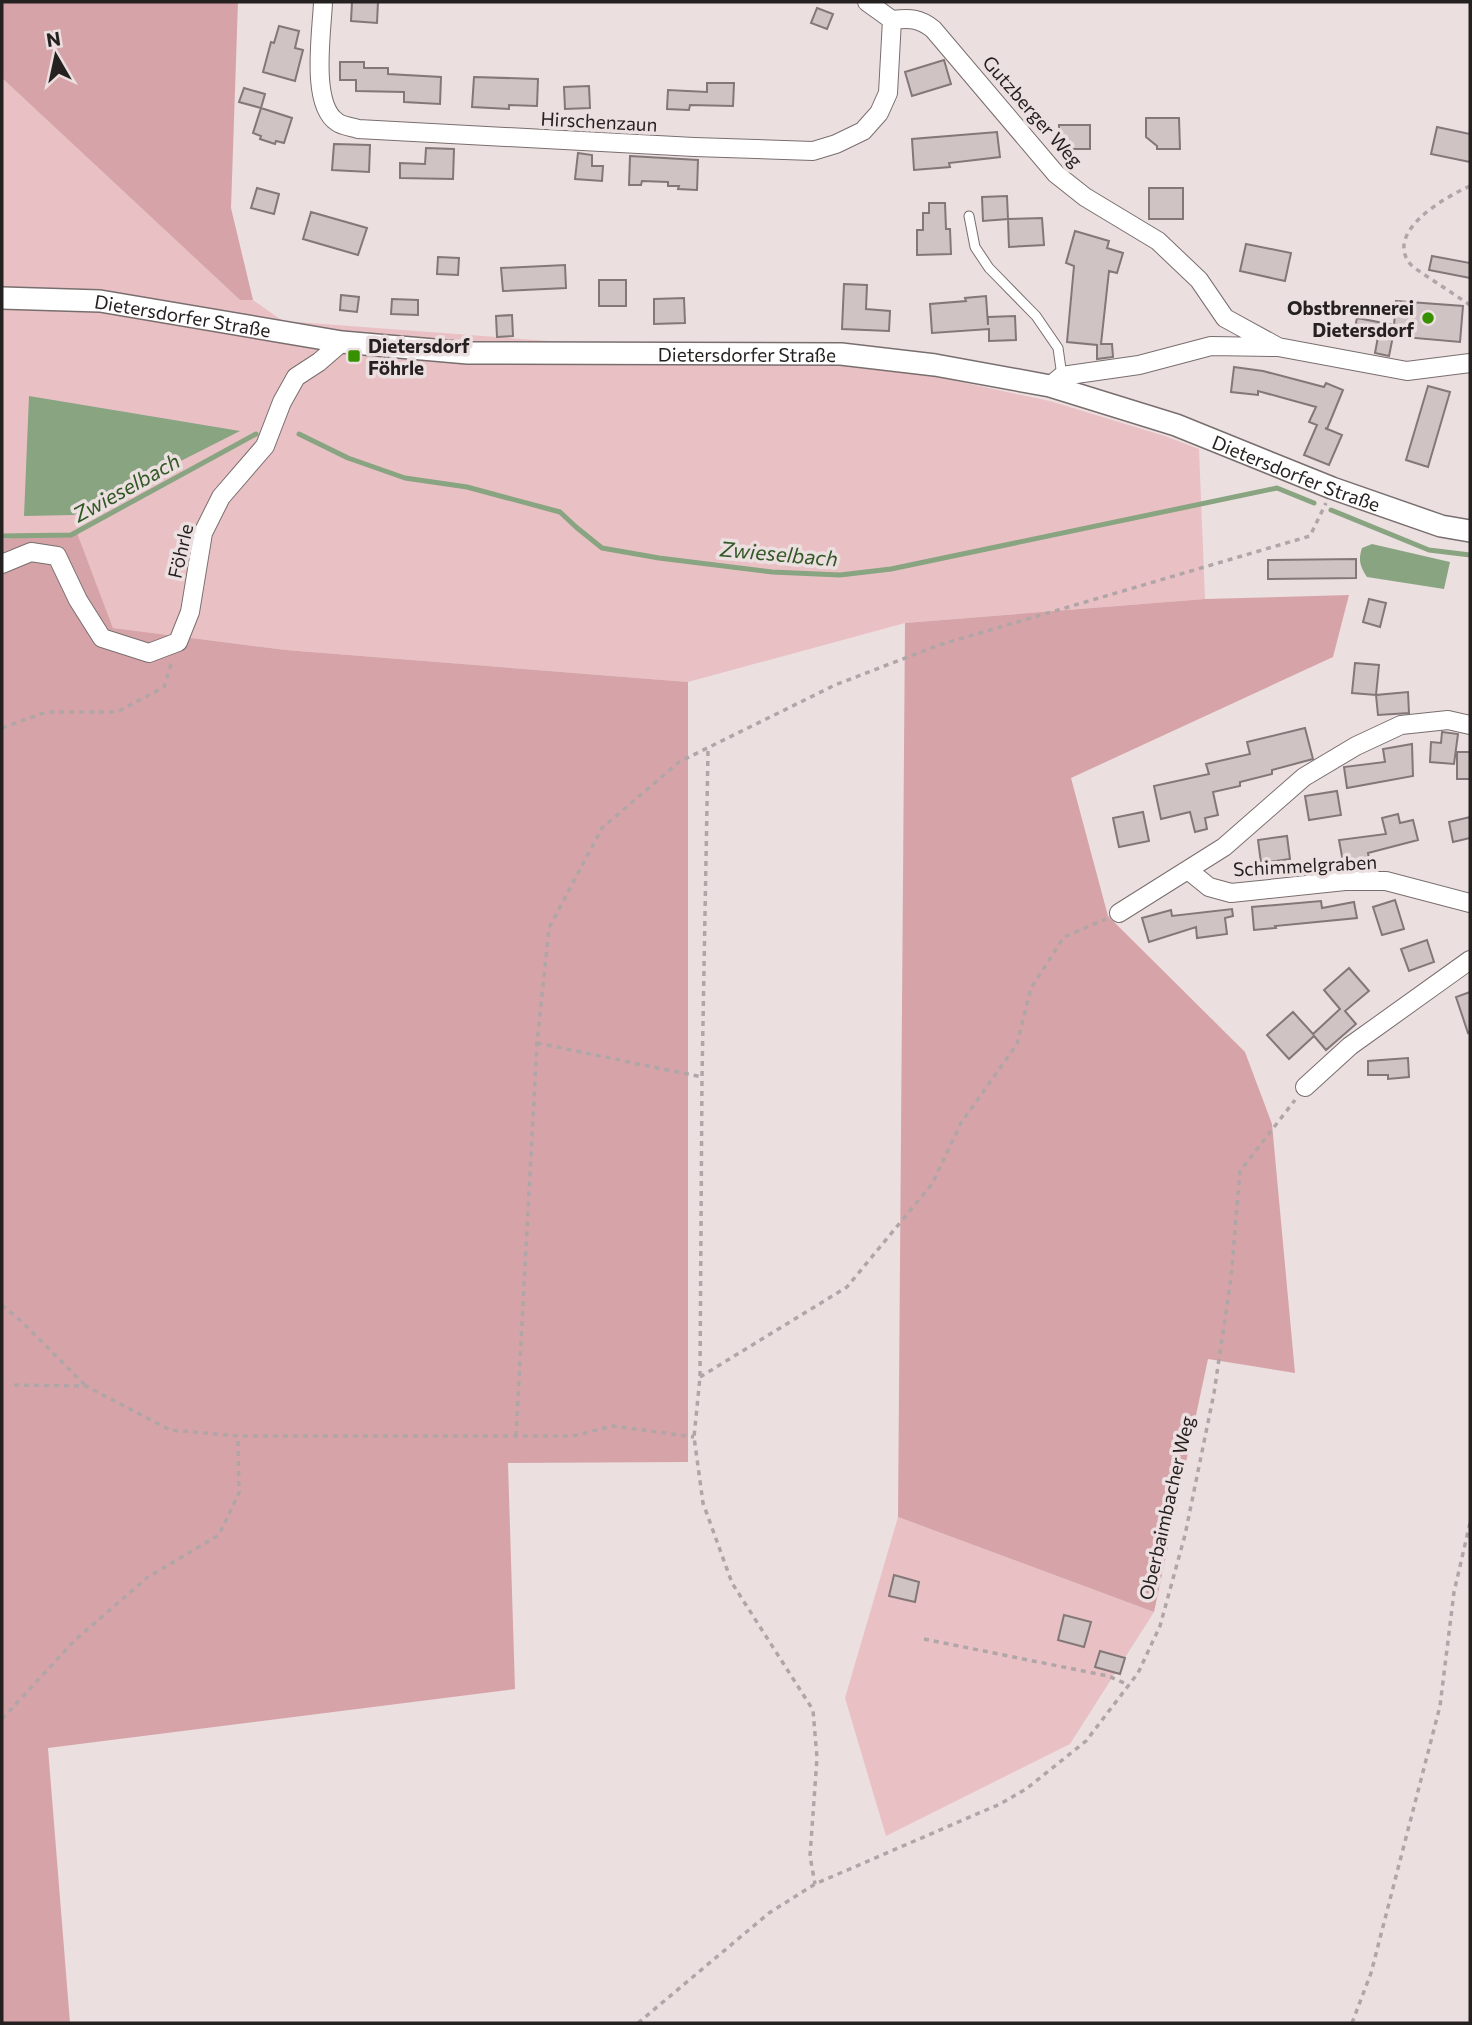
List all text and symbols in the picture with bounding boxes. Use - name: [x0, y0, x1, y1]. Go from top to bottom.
- north arrow: [21, 21, 91, 91]
- text: N: [44, 26, 62, 51]
- street label: Gutzberger Weg: [978, 50, 1088, 172]
- street label: Hirschenzaun: [540, 106, 658, 136]
- street label: Dietersdorfer Straße: [93, 289, 273, 341]
- place label: Obstbrennerei Dietersdorf: [1287, 296, 1414, 341]
- marker: Obstbrennerei Dietersdorf: [1420, 310, 1436, 326]
- place label: Dietersdorf Föhrle: [368, 334, 470, 379]
- street label: Dietersdorfer Straße: [658, 342, 836, 365]
- marker: Dietersdorf Föhrle: [346, 348, 362, 364]
- street label: Dietersdorfer Straße: [1209, 429, 1383, 515]
- water label: Zwieselbach: [67, 447, 184, 527]
- street label: Föhrle: [163, 522, 197, 580]
- water label: Zwieselbach: [718, 535, 839, 571]
- street label: Schimmelgraben: [1232, 850, 1378, 880]
- street label: Oberbaimbacher Weg: [1134, 1414, 1198, 1602]

